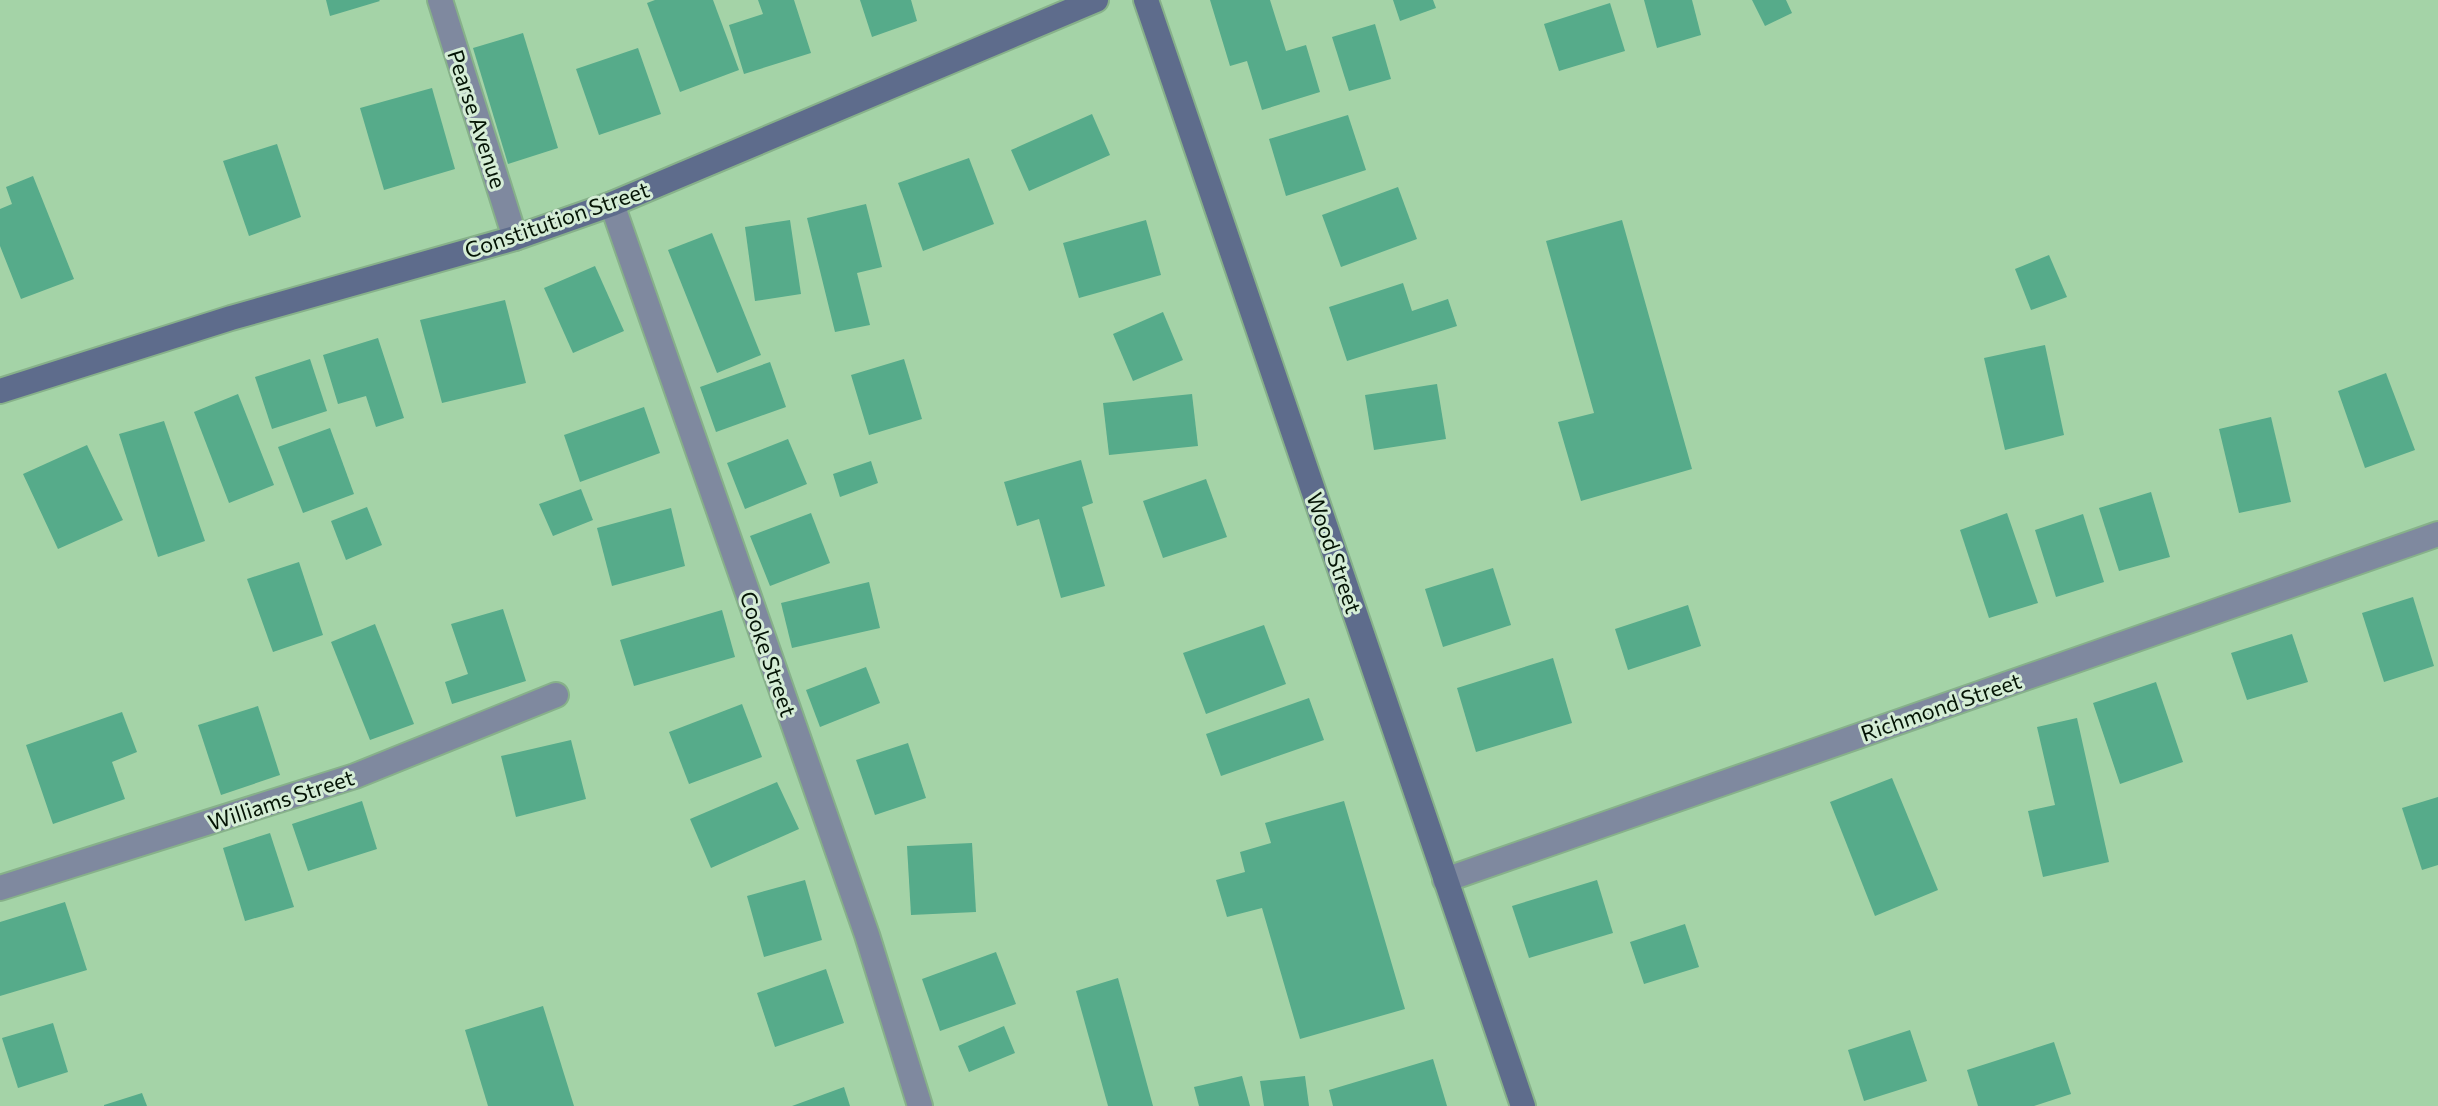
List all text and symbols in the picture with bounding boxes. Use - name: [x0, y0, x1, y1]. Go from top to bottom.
- street label: Pearse Avenue: [442, 46, 513, 192]
- street label: Constitution Street: [461, 175, 653, 264]
- street label: Wood Street: [1301, 489, 1368, 617]
- street label: Cooke Street: [734, 588, 803, 720]
- street label: Richmond Street: [1857, 666, 2025, 747]
- street label: Williams Street: [204, 763, 357, 836]

